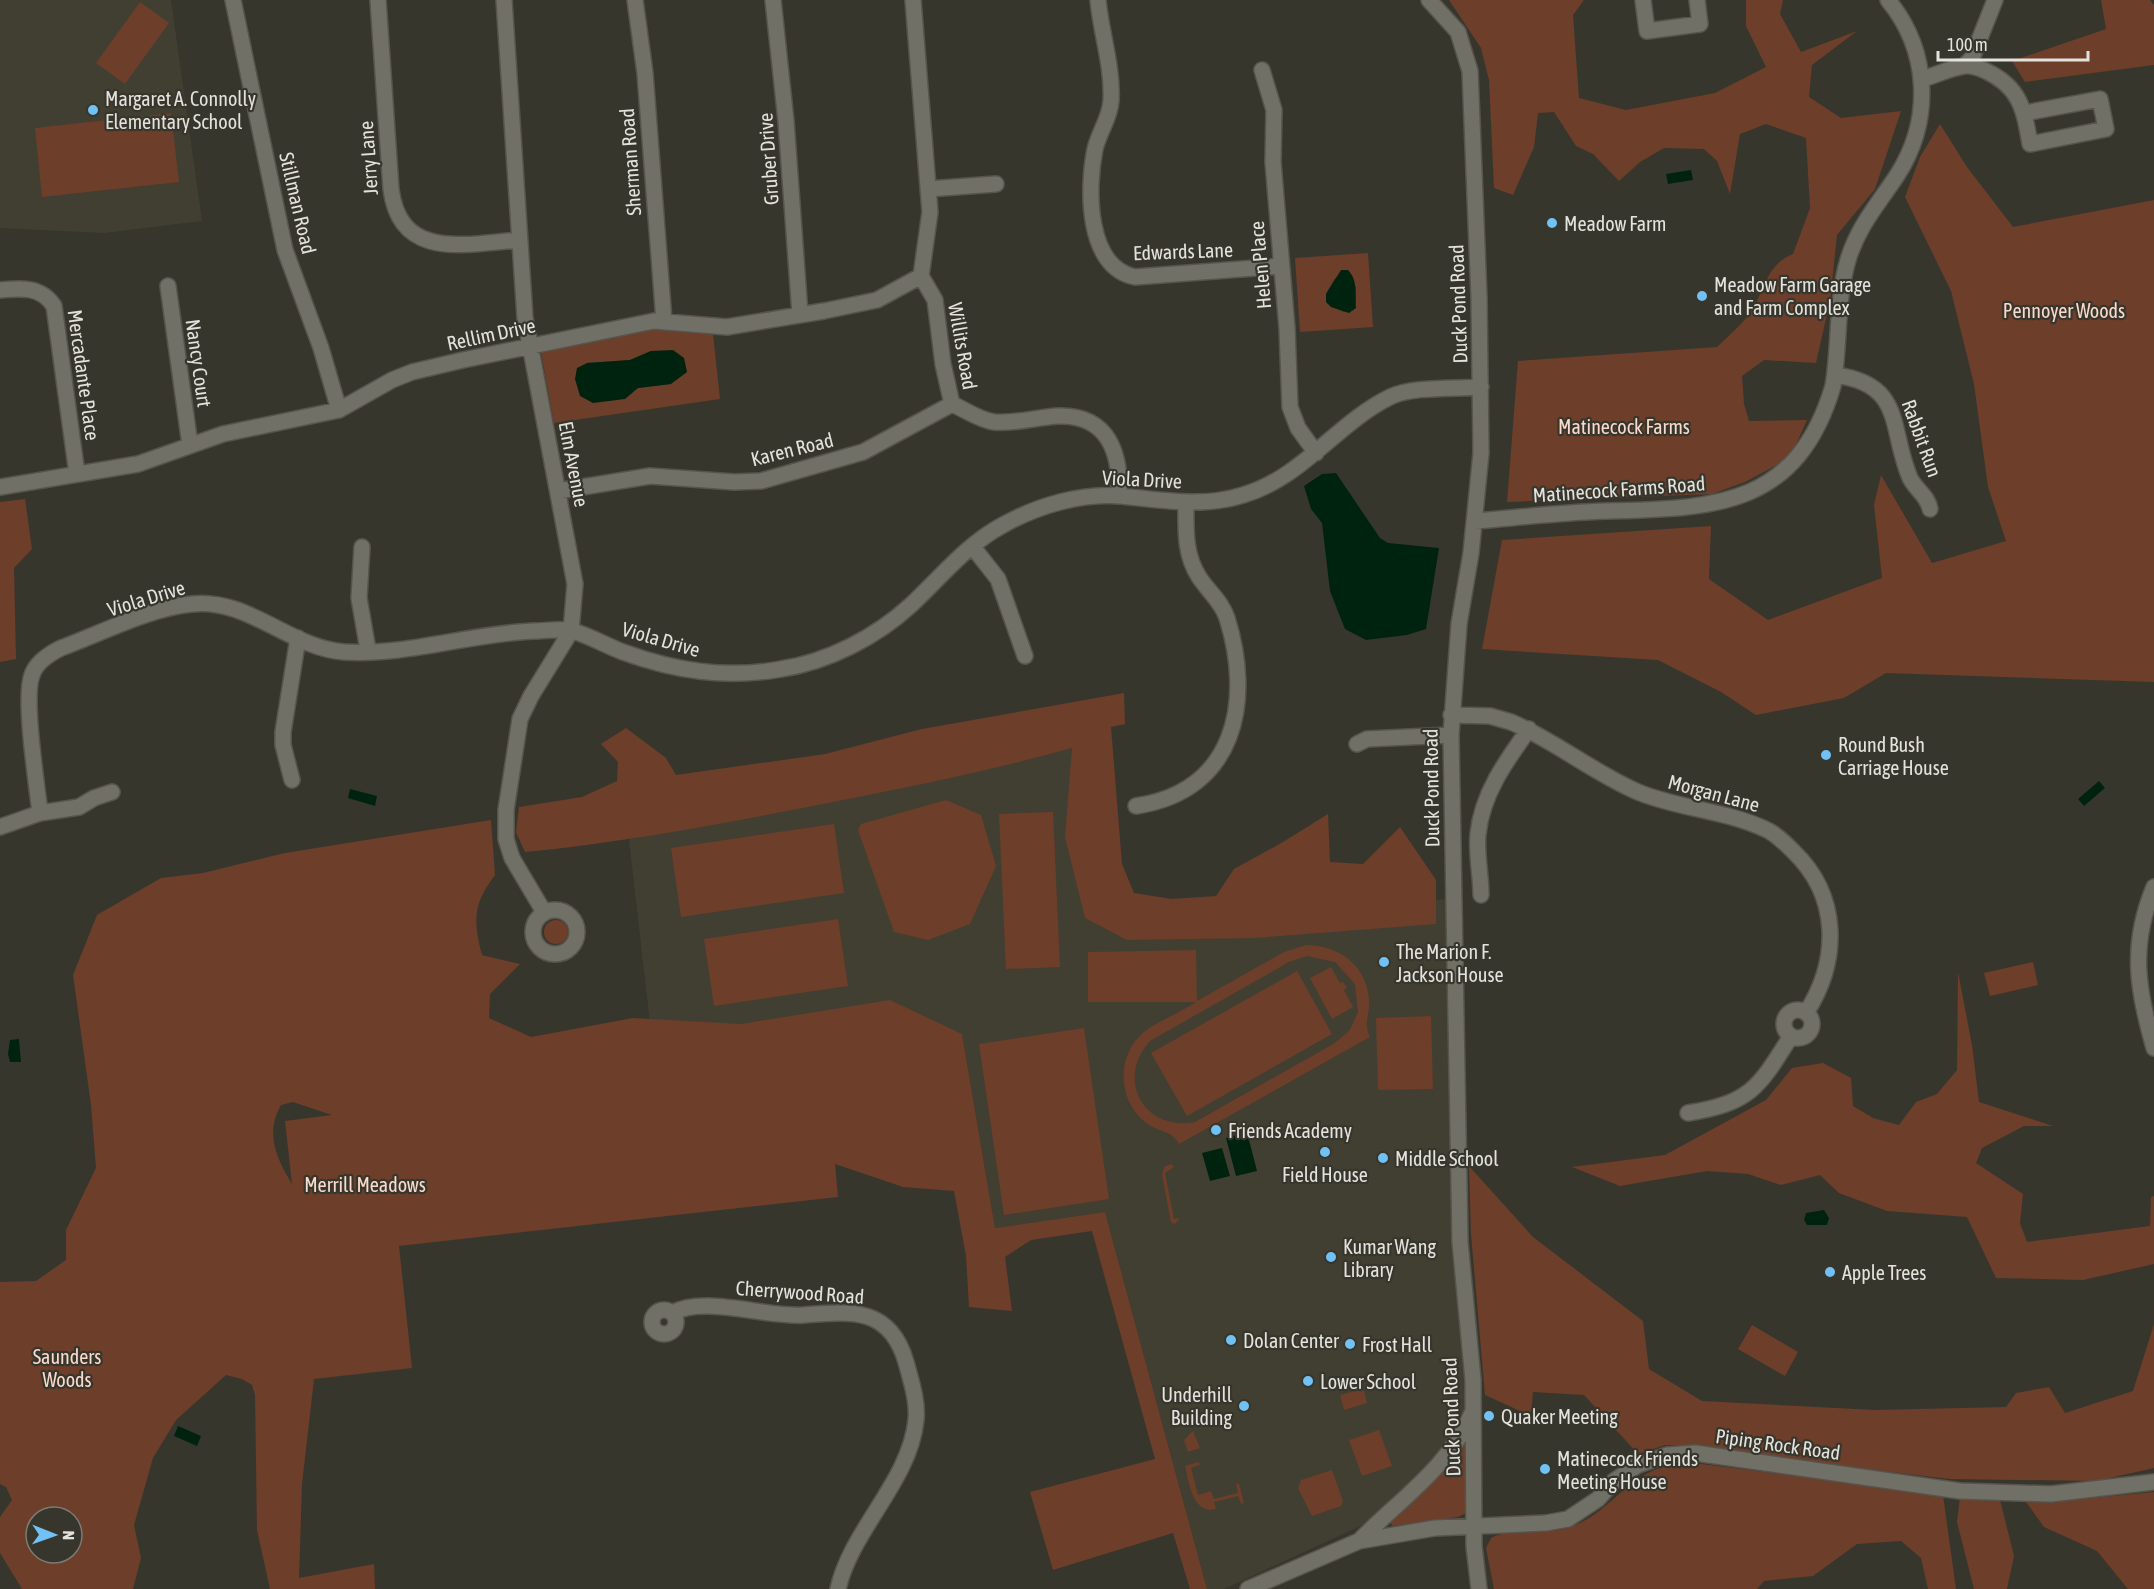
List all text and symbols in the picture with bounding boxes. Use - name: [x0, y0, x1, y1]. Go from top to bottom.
- scale bar: [1938, 24, 2088, 62]
- text: 100 m: [1947, 34, 1988, 55]
- place label: Margaret A. Connolly Elementary School: [105, 87, 256, 133]
- marker: Margaret A. Connolly Elementary School: [86, 103, 100, 117]
- street label: Sherman Road: [615, 108, 645, 216]
- street label: Gruber Drive: [753, 112, 783, 206]
- street label: Jerry Lane: [354, 120, 382, 196]
- street label: Stillman Road: [275, 150, 321, 256]
- place label: Meadow Farm: [1564, 212, 1666, 235]
- marker: Meadow Farm: [1545, 216, 1559, 230]
- street label: Helen Place: [1245, 220, 1275, 310]
- street label: Edwards Lane: [1133, 238, 1233, 264]
- street label: Duck Pond Road: [1444, 244, 1472, 364]
- place label: Meadow Farm Garage and Farm Complex: [1714, 273, 1871, 319]
- marker: Meadow Farm Garage and Farm Complex: [1695, 289, 1709, 303]
- park label: Pennoyer Woods: [2003, 299, 2125, 322]
- street label: Willits Road: [944, 301, 982, 391]
- street label: Mercadante Place: [63, 308, 105, 442]
- street label: Rellim Drive: [444, 313, 538, 355]
- street label: Nancy Court: [181, 317, 217, 409]
- street label: Rabbit Run: [1897, 396, 1947, 480]
- park label: Matinecock Farms: [1558, 415, 1690, 438]
- street label: Elm Avenue: [554, 419, 594, 509]
- street label: Karen Road: [748, 428, 836, 470]
- street label: Viola Drive: [1101, 465, 1183, 493]
- street label: Matinecock Farms Road: [1532, 472, 1706, 506]
- street label: Viola Drive: [104, 575, 188, 621]
- street label: Viola Drive: [619, 617, 703, 661]
- street label: Duck Pond Road: [1418, 728, 1444, 848]
- place label: Round Bush Carriage House: [1838, 733, 1949, 779]
- marker: Round Bush Carriage House: [1819, 748, 1833, 762]
- street label: Morgan Lane: [1666, 770, 1762, 816]
- place label: The Marion F. Jackson House: [1396, 940, 1504, 986]
- marker: The Marion F. Jackson House: [1377, 955, 1391, 969]
- place label: Friends Academy: [1228, 1119, 1352, 1142]
- marker: Friends Academy: [1209, 1123, 1223, 1137]
- marker: Field House: [1318, 1145, 1332, 1159]
- place label: Middle School: [1395, 1147, 1499, 1170]
- marker: Middle School: [1376, 1151, 1390, 1165]
- place label: Field House: [1282, 1163, 1368, 1186]
- park label: Merrill Meadows: [304, 1173, 426, 1196]
- place label: Kumar Wang Library: [1343, 1235, 1436, 1281]
- marker: Kumar Wang Library: [1324, 1250, 1338, 1264]
- place label: Apple Trees: [1842, 1261, 1926, 1284]
- marker: Apple Trees: [1823, 1265, 1837, 1279]
- street label: Cherrywood Road: [735, 1276, 865, 1308]
- place label: Dolan Center: [1243, 1329, 1340, 1352]
- marker: Dolan Center: [1224, 1333, 1238, 1347]
- place label: Frost Hall: [1362, 1333, 1433, 1356]
- marker: Frost Hall: [1343, 1337, 1357, 1351]
- park label: Saunders Woods: [33, 1345, 101, 1391]
- street label: Duck Pond Road: [1437, 1357, 1465, 1477]
- place label: Lower School: [1320, 1370, 1417, 1393]
- marker: Lower School: [1301, 1374, 1315, 1388]
- place label: Underhill Building: [1161, 1383, 1233, 1429]
- marker: Underhill Building: [1237, 1399, 1251, 1413]
- place label: Quaker Meeting: [1501, 1405, 1618, 1428]
- marker: Quaker Meeting: [1482, 1409, 1496, 1423]
- street label: Piping Rock Road: [1714, 1424, 1842, 1464]
- place label: Matinecock Friends Meeting House: [1557, 1447, 1698, 1493]
- marker: Matinecock Friends Meeting House: [1538, 1462, 1552, 1476]
- north arrow: [24, 1505, 84, 1565]
- text: N: [60, 1530, 78, 1540]

